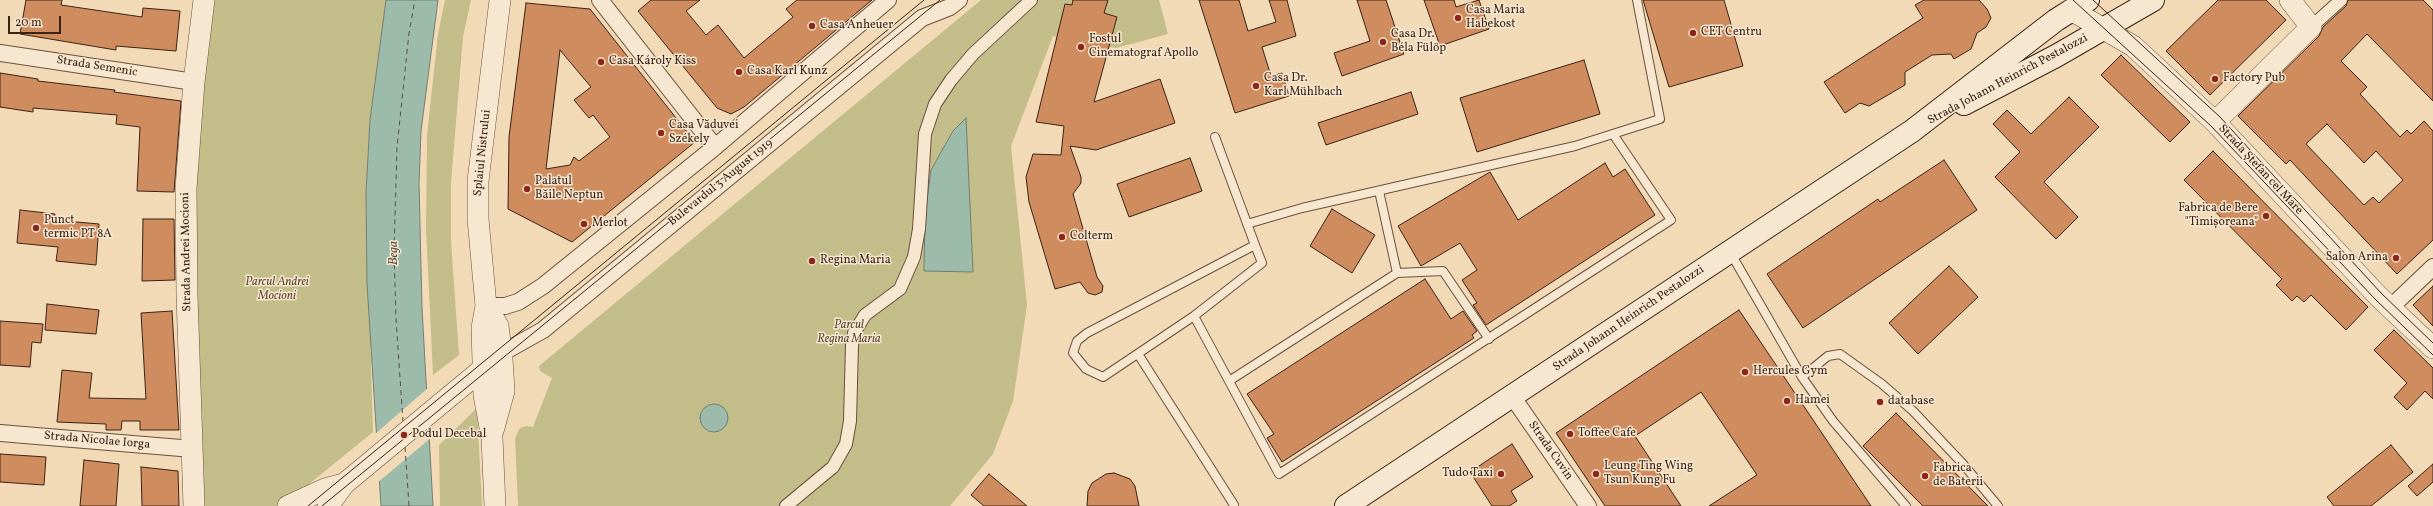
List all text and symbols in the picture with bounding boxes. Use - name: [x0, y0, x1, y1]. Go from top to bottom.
- place label: Casa Maria Habekost: [1466, 4, 1525, 32]
- scale bar: [10, 8, 63, 34]
- marker: Casa Maria Habekost: [1453, 13, 1463, 23]
- text: 20 m: [15, 15, 42, 31]
- place label: Casa Anheuer: [820, 19, 893, 33]
- marker: Casa Anheuer: [807, 21, 817, 31]
- place label: CET Centru: [1701, 26, 1762, 40]
- place label: Casa Dr. Béla Fülöp: [1391, 28, 1446, 56]
- marker: CET Centru: [1688, 28, 1698, 38]
- street label: Strada Johann Heinrich Pestalozzi: [1926, 32, 2090, 128]
- place label: Fostul Cinematograf Apollo: [1089, 33, 1198, 61]
- marker: Casa Dr. Béla Fülöp: [1378, 37, 1388, 47]
- marker: Fostul Cinematograf Apollo: [1076, 42, 1086, 52]
- street label: Strada Semenic: [56, 53, 138, 81]
- place label: Casa Károly Kiss: [609, 55, 696, 69]
- marker: Casa Károly Kiss: [596, 57, 606, 67]
- place label: Casa Karl Kunz: [747, 65, 828, 79]
- marker: Casa Karl Kunz: [734, 67, 744, 77]
- place label: Casa Dr. Karl Mühlbach: [1264, 72, 1342, 100]
- place label: Factory Pub: [2223, 72, 2285, 86]
- marker: Factory Pub: [2210, 74, 2220, 84]
- marker: Casa Dr. Karl Mühlbach: [1251, 81, 1261, 91]
- street label: Splaiul Nistrului: [471, 109, 495, 197]
- place label: Casa Văduvei Székely: [669, 119, 739, 147]
- street label: Strada Ștefan cel Mare: [2215, 122, 2305, 218]
- marker: Casa Văduvei Székely: [656, 128, 666, 138]
- street label: Bulevardul 3 August 1919: [666, 136, 776, 230]
- place label: Palatul Băile Neptun: [535, 175, 603, 203]
- marker: Palatul Băile Neptun: [522, 184, 532, 194]
- street label: Strada Andrei Mocioni: [179, 192, 195, 312]
- place label: Fabrica de Bere "Timișoreana": [2178, 202, 2258, 230]
- marker: Fabrica de Bere "Timișoreana": [2261, 211, 2271, 221]
- place label: Punct termic PT 8A: [44, 214, 112, 242]
- place label: Merlot: [592, 217, 628, 231]
- marker: Merlot: [579, 219, 589, 229]
- marker: Punct termic PT 8A: [31, 223, 41, 233]
- place label: Colterm: [1070, 230, 1113, 244]
- marker: Colterm: [1057, 232, 1067, 242]
- water label: Bega: [387, 241, 403, 265]
- place label: Salon Arina: [2326, 251, 2388, 265]
- marker: Salon Arina: [2391, 253, 2401, 263]
- place label: Regina Maria: [820, 254, 891, 268]
- marker: Regina Maria: [807, 256, 817, 266]
- street label: Strada Johann Heinrich Pestalozzi: [1551, 263, 1707, 375]
- park label: Parcul Andrei Mocioni: [245, 276, 309, 304]
- park label: Parcul Regina Maria: [817, 319, 881, 347]
- place label: Hercules Gym: [1753, 365, 1828, 379]
- marker: Hercules Gym: [1740, 367, 1750, 377]
- place label: Hamei: [1795, 394, 1830, 408]
- place label: database: [1888, 395, 1934, 409]
- marker: Hamei: [1782, 396, 1792, 406]
- marker: database: [1875, 397, 1885, 407]
- street label: Strada Cuvin: [1525, 419, 1575, 483]
- place label: Toffee Cafe: [1578, 427, 1636, 441]
- place label: Podul Decebal: [412, 428, 486, 442]
- street label: Strada Nicolae Iorga: [43, 429, 151, 453]
- marker: Toffee Cafe: [1565, 429, 1575, 439]
- marker: Podul Decebal: [399, 430, 409, 440]
- place label: Leung Ting Wing Tsun Kung Fu: [1604, 460, 1693, 488]
- place label: Fabrica de Baterii: [1933, 462, 1983, 490]
- place label: Tudo Taxi: [1442, 467, 1493, 481]
- marker: Tudo Taxi: [1496, 469, 1506, 479]
- marker: Leung Ting Wing Tsun Kung Fu: [1591, 469, 1601, 479]
- marker: Fabrica de Baterii: [1920, 471, 1930, 481]

